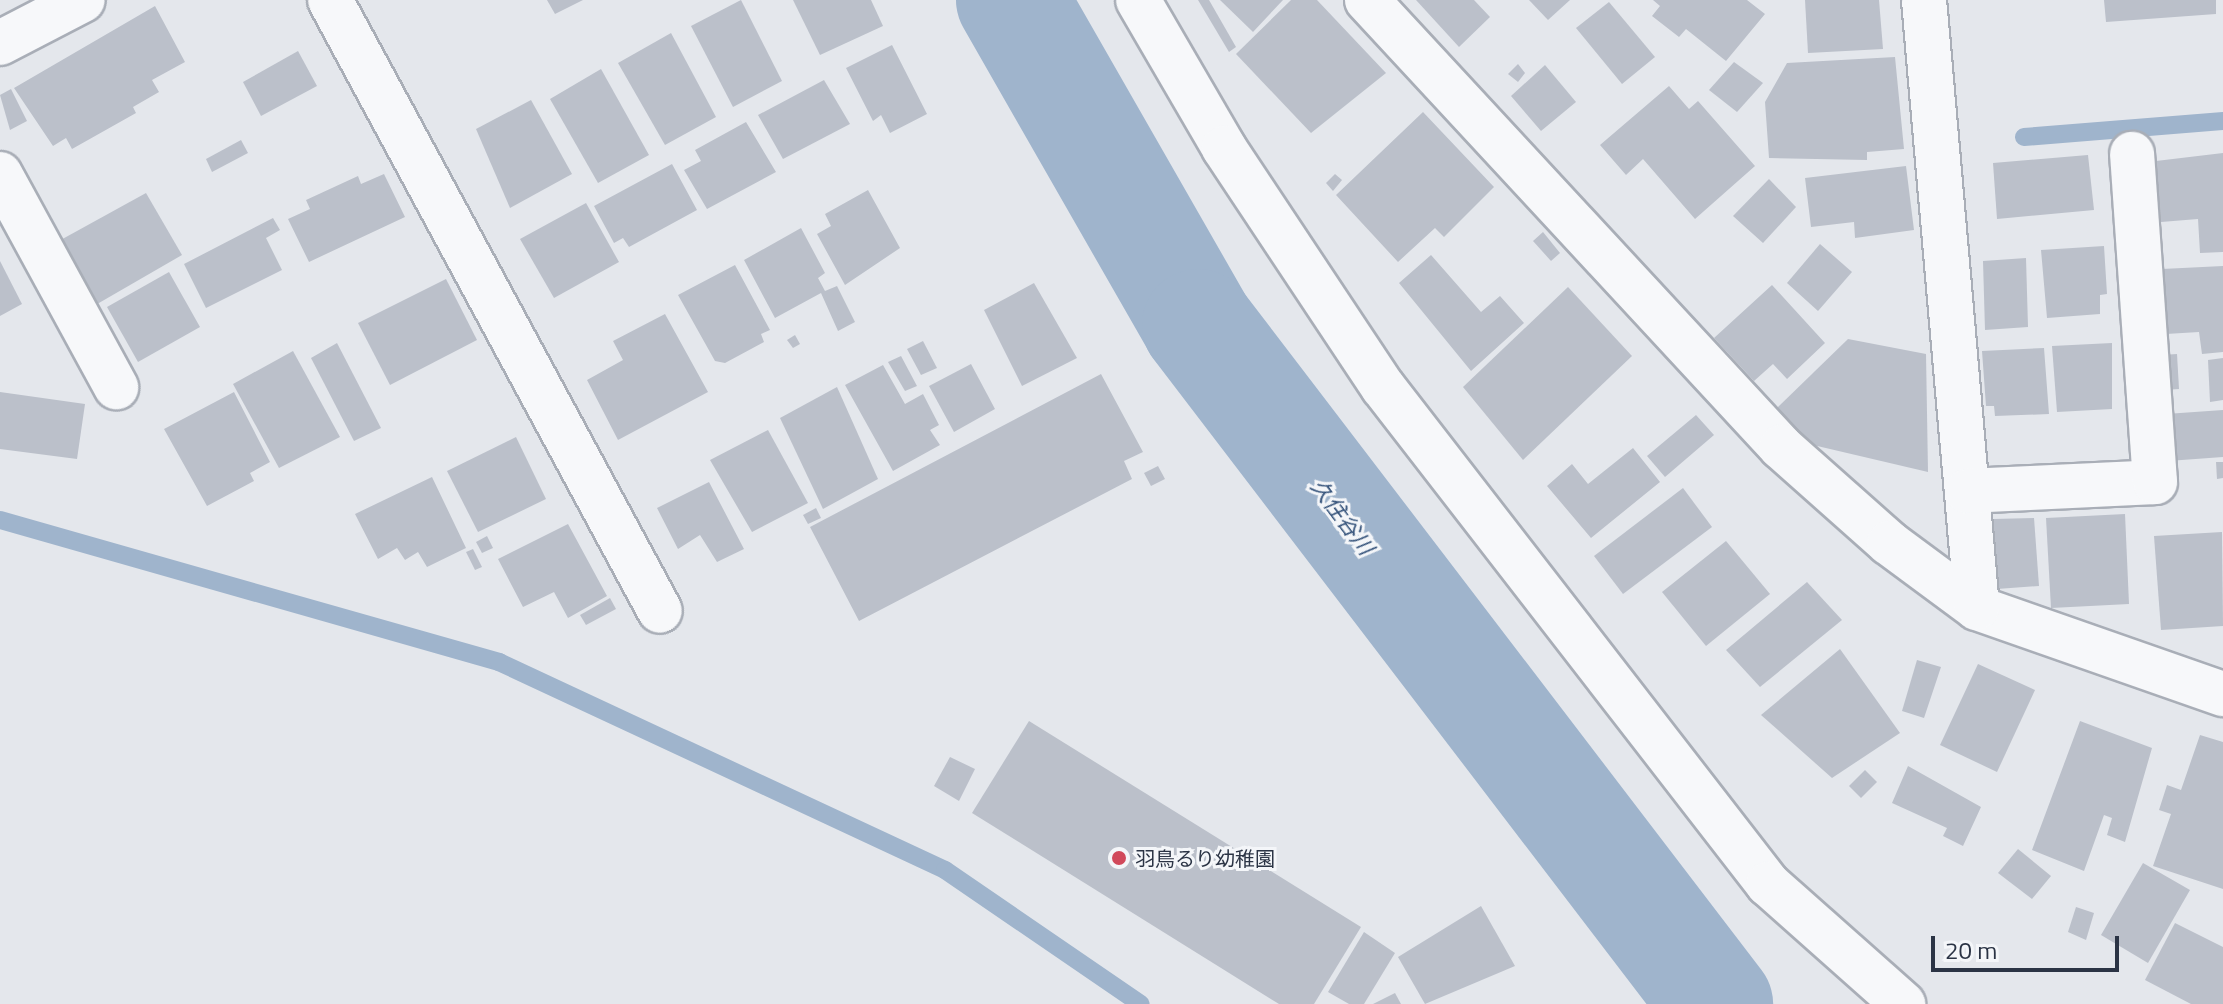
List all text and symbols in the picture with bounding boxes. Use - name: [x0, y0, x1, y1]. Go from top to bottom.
- water label: 久住谷川: [1305, 474, 1379, 560]
- place label: 羽鳥るり幼稚園: [1135, 846, 1275, 870]
- marker: 羽鳥るり幼稚園: [1110, 849, 1128, 867]
- scale bar: [1935, 920, 2123, 970]
- text: 20 m: [1945, 932, 1997, 968]

